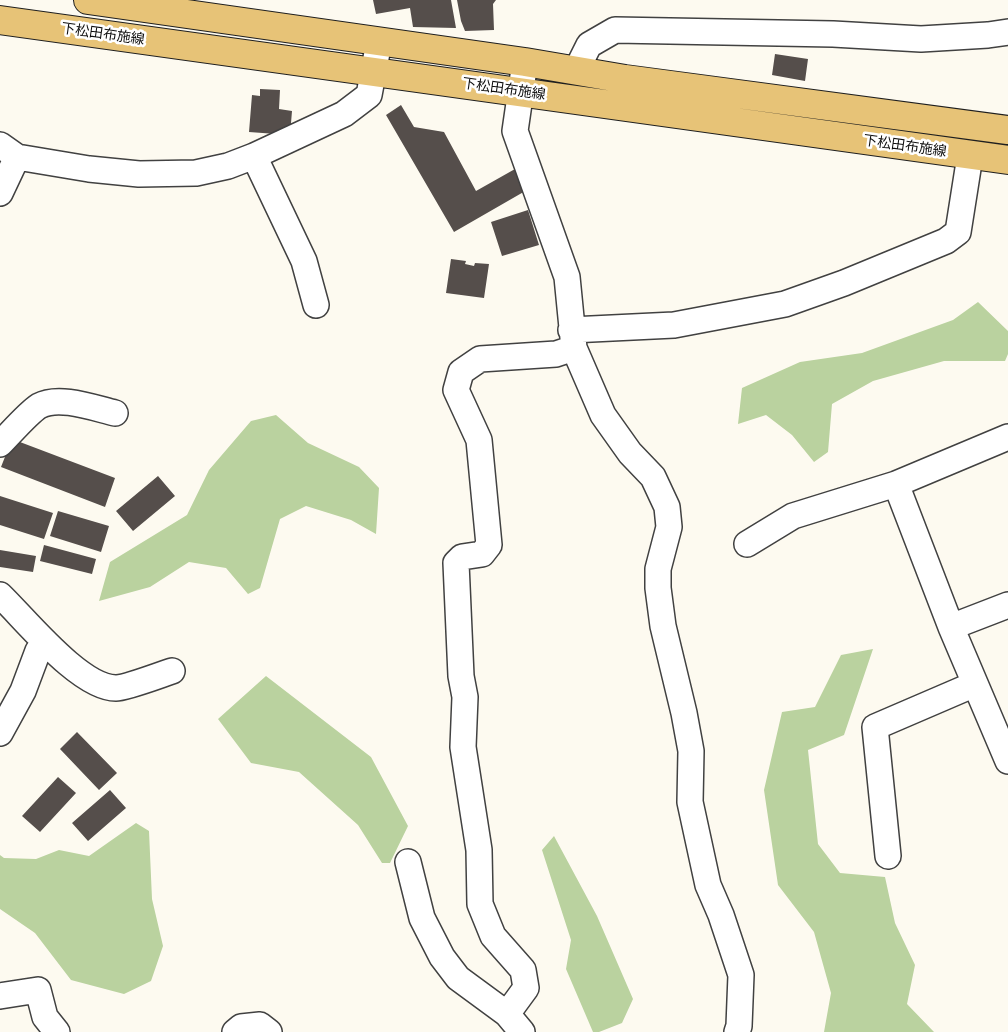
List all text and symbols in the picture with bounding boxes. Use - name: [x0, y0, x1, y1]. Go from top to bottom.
- street label: 下松田布施線: [60, 20, 146, 48]
- street label: 下松田布施線: [461, 75, 547, 103]
- street label: 下松田布施線: [862, 132, 948, 160]

